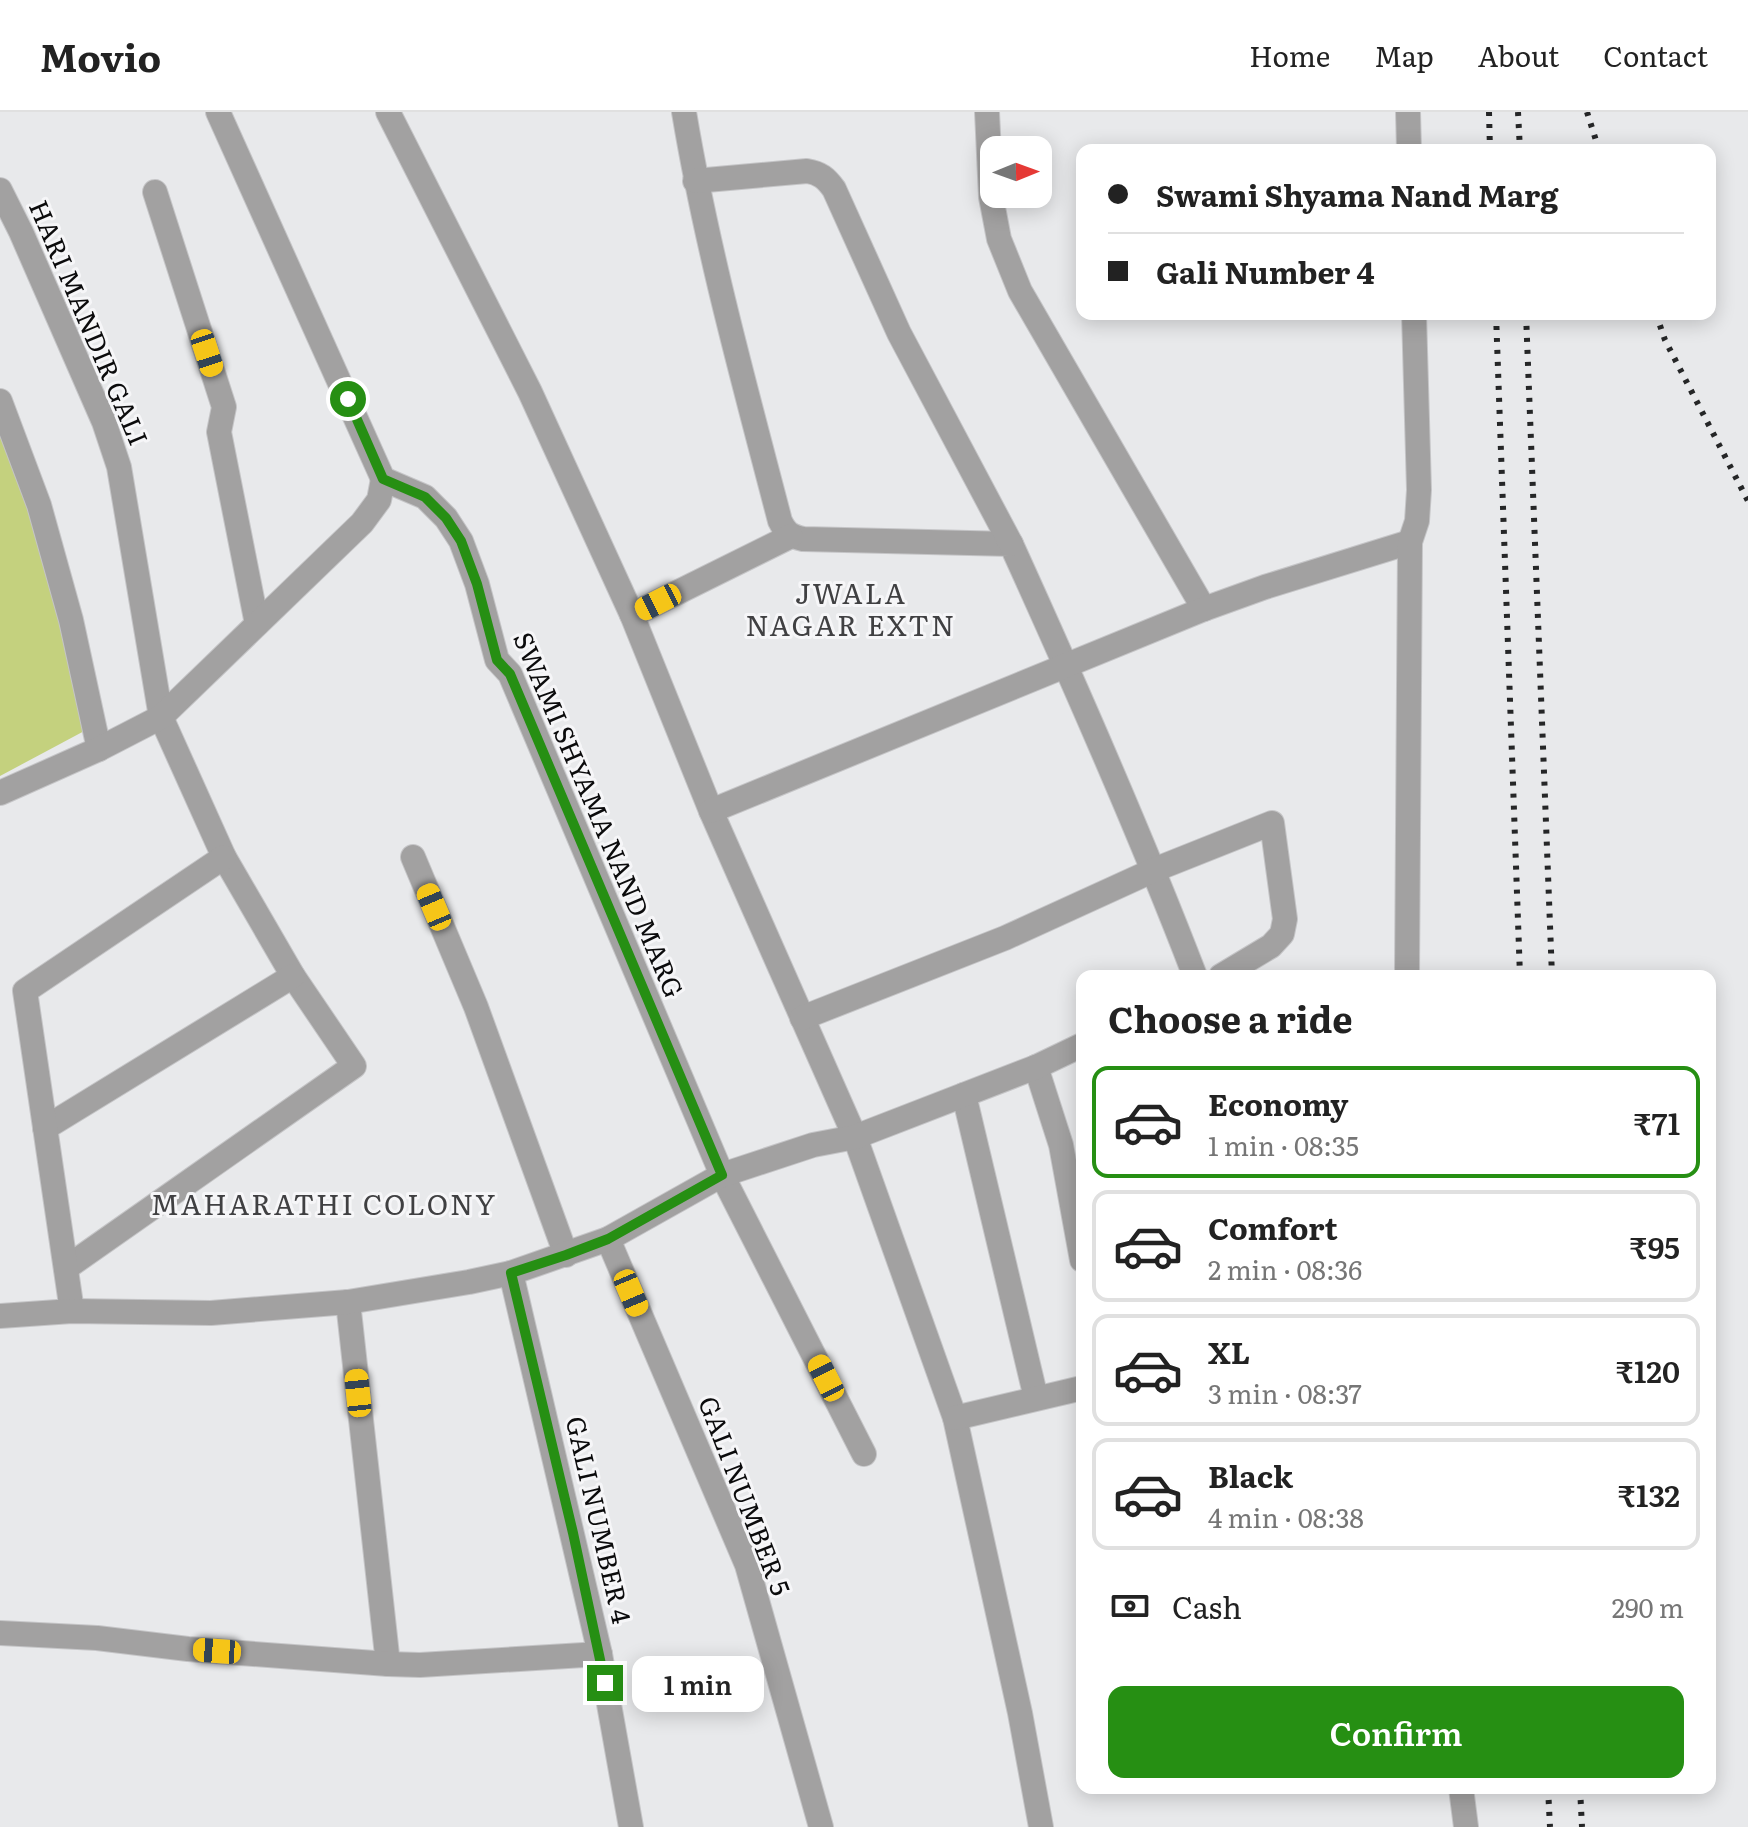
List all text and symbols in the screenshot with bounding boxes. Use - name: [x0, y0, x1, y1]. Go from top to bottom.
- text: Movio: [40, 27, 161, 84]
- text: Home: [1249, 34, 1330, 76]
- text: Map: [1374, 34, 1434, 76]
- text: About: [1478, 34, 1559, 76]
- text: Contact: [1603, 34, 1708, 76]
- north arrow: [980, 136, 1052, 208]
- map controls: [980, 136, 1052, 208]
- text: Swami Shyama Nand Marg: [1156, 172, 1558, 216]
- street label: HARI MANDIR GALI: [21, 193, 160, 451]
- text: Gali Number 4: [1156, 249, 1374, 293]
- car: [188, 326, 226, 380]
- route start: [330, 381, 366, 417]
- district label: JWALA NAGAR EXTN: [746, 571, 956, 645]
- car: [631, 580, 685, 624]
- street label: SWAMI SHYAMA NAND MARG: [505, 625, 695, 1003]
- car: [414, 880, 454, 934]
- text: Choose a ride: [1108, 991, 1353, 1044]
- text: Economy: [1208, 1081, 1348, 1125]
- icon: car: [1112, 1086, 1184, 1158]
- text: ₹71: [1633, 1100, 1680, 1144]
- text: 1 min · 08:35: [1208, 1125, 1359, 1164]
- district label: MAHARATHI COLONY: [151, 1182, 497, 1224]
- text: Comfort: [1208, 1205, 1338, 1249]
- icon: car: [1112, 1210, 1184, 1282]
- text: ₹95: [1629, 1224, 1680, 1268]
- text: 2 min · 08:36: [1208, 1249, 1362, 1288]
- car: [611, 1266, 651, 1320]
- text: XL: [1208, 1329, 1250, 1373]
- icon: car: [1112, 1334, 1184, 1406]
- text: ₹120: [1616, 1348, 1680, 1392]
- car: [804, 1351, 848, 1405]
- car: [344, 1368, 372, 1418]
- text: 3 min · 08:37: [1208, 1373, 1362, 1412]
- street label: GALI NUMBER 5: [690, 1390, 802, 1600]
- street label: GALI NUMBER 4: [558, 1412, 643, 1627]
- text: Black: [1208, 1453, 1293, 1497]
- icon: car: [1112, 1458, 1184, 1530]
- text: ₹132: [1618, 1472, 1680, 1516]
- text: 4 min · 08:38: [1208, 1497, 1364, 1536]
- icon: cash: [1108, 1584, 1152, 1628]
- text: Cash: [1172, 1584, 1242, 1628]
- text: 290 m: [1612, 1587, 1684, 1626]
- car: [192, 1637, 242, 1665]
- callout: 1 min: [633, 1655, 765, 1711]
- text: 1 min: [664, 1664, 732, 1703]
- route end: [587, 1665, 623, 1701]
- button: Confirm: [1108, 1686, 1684, 1778]

